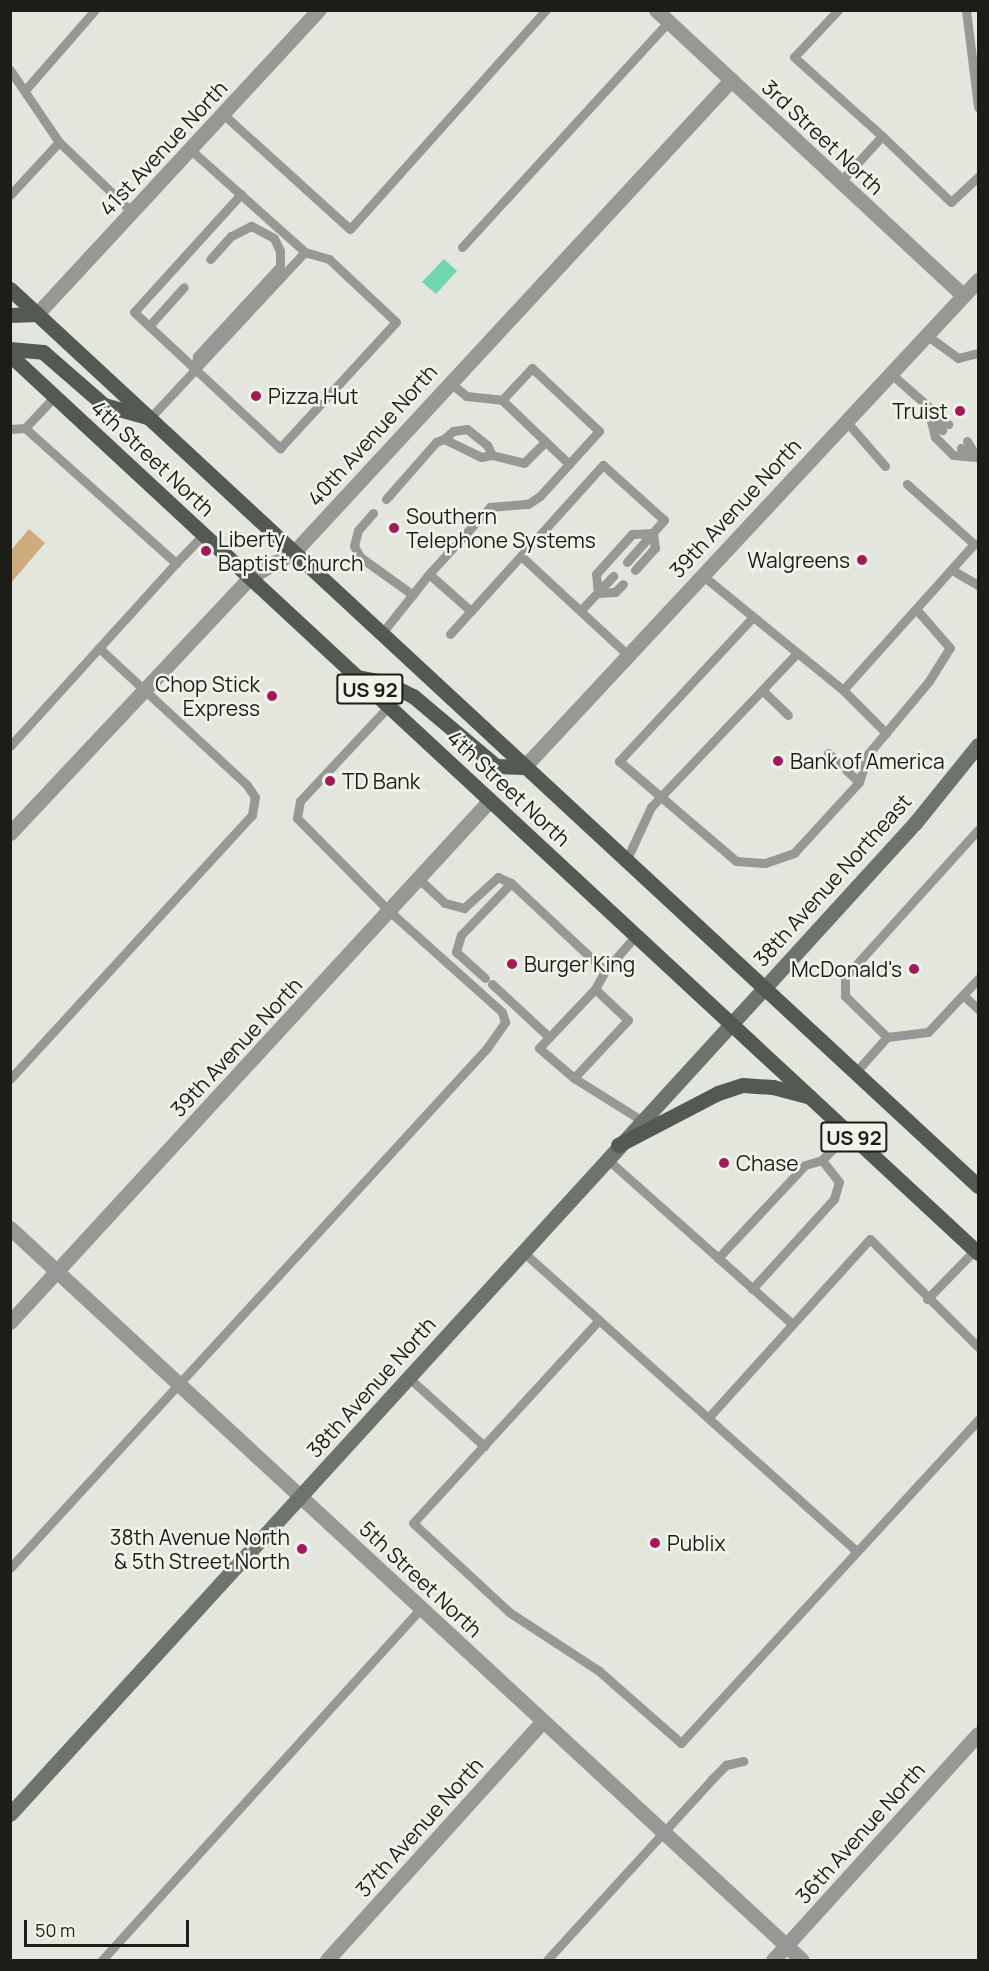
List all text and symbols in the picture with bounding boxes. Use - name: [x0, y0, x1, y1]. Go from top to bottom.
- street label: 3rd Street North: [757, 74, 889, 200]
- street label: 41st Avenue North: [94, 75, 232, 221]
- street label: 40th Avenue North: [302, 359, 442, 511]
- place label: Pizza Hut: [268, 383, 358, 409]
- marker: Pizza Hut: [249, 389, 263, 403]
- street label: 4th Street North: [86, 395, 220, 521]
- place label: Truist: [892, 398, 948, 424]
- marker: Truist: [953, 404, 967, 418]
- street label: 39th Avenue North: [664, 433, 806, 583]
- place label: Southern Telephone Systems: [406, 503, 596, 553]
- marker: Southern Telephone Systems: [387, 521, 401, 535]
- place label: Liberty Baptist Church: [218, 526, 363, 576]
- marker: Liberty Baptist Church: [199, 544, 213, 558]
- place label: Walgreens: [747, 547, 850, 573]
- marker: Walgreens: [855, 553, 869, 567]
- place label: Chop Stick Express: [155, 671, 260, 721]
- road number: US 92: [336, 672, 404, 706]
- marker: Chop Stick Express: [265, 689, 279, 703]
- street label: 4th Street North: [442, 725, 576, 851]
- place label: Bank of America: [790, 748, 945, 774]
- marker: Bank of America: [771, 754, 785, 768]
- place label: TD Bank: [342, 768, 420, 794]
- marker: TD Bank: [323, 774, 337, 788]
- street label: 38th Avenue Northeast: [748, 789, 916, 971]
- place label: Burger King: [524, 951, 635, 977]
- place label: McDonald's: [791, 956, 902, 982]
- marker: Burger King: [505, 957, 519, 971]
- marker: McDonald's: [907, 962, 921, 976]
- street label: 39th Avenue North: [165, 972, 307, 1122]
- road number: US 92: [820, 1120, 888, 1154]
- place label: Chase: [736, 1150, 798, 1176]
- marker: Chase: [717, 1156, 731, 1170]
- street label: 38th Avenue North: [301, 1312, 441, 1462]
- street label: 5th Street North: [355, 1516, 487, 1642]
- place label: 38th Avenue North & 5th Street North: [110, 1524, 290, 1574]
- place label: Publix: [667, 1530, 725, 1556]
- marker: Publix: [648, 1536, 662, 1550]
- marker: 38th Avenue North & 5th Street North: [295, 1542, 309, 1556]
- street label: 37th Avenue North: [350, 1752, 488, 1902]
- street label: 36th Avenue North: [790, 1757, 930, 1909]
- scale bar: [27, 1908, 192, 1946]
- text: 50 m: [35, 1918, 75, 1942]

